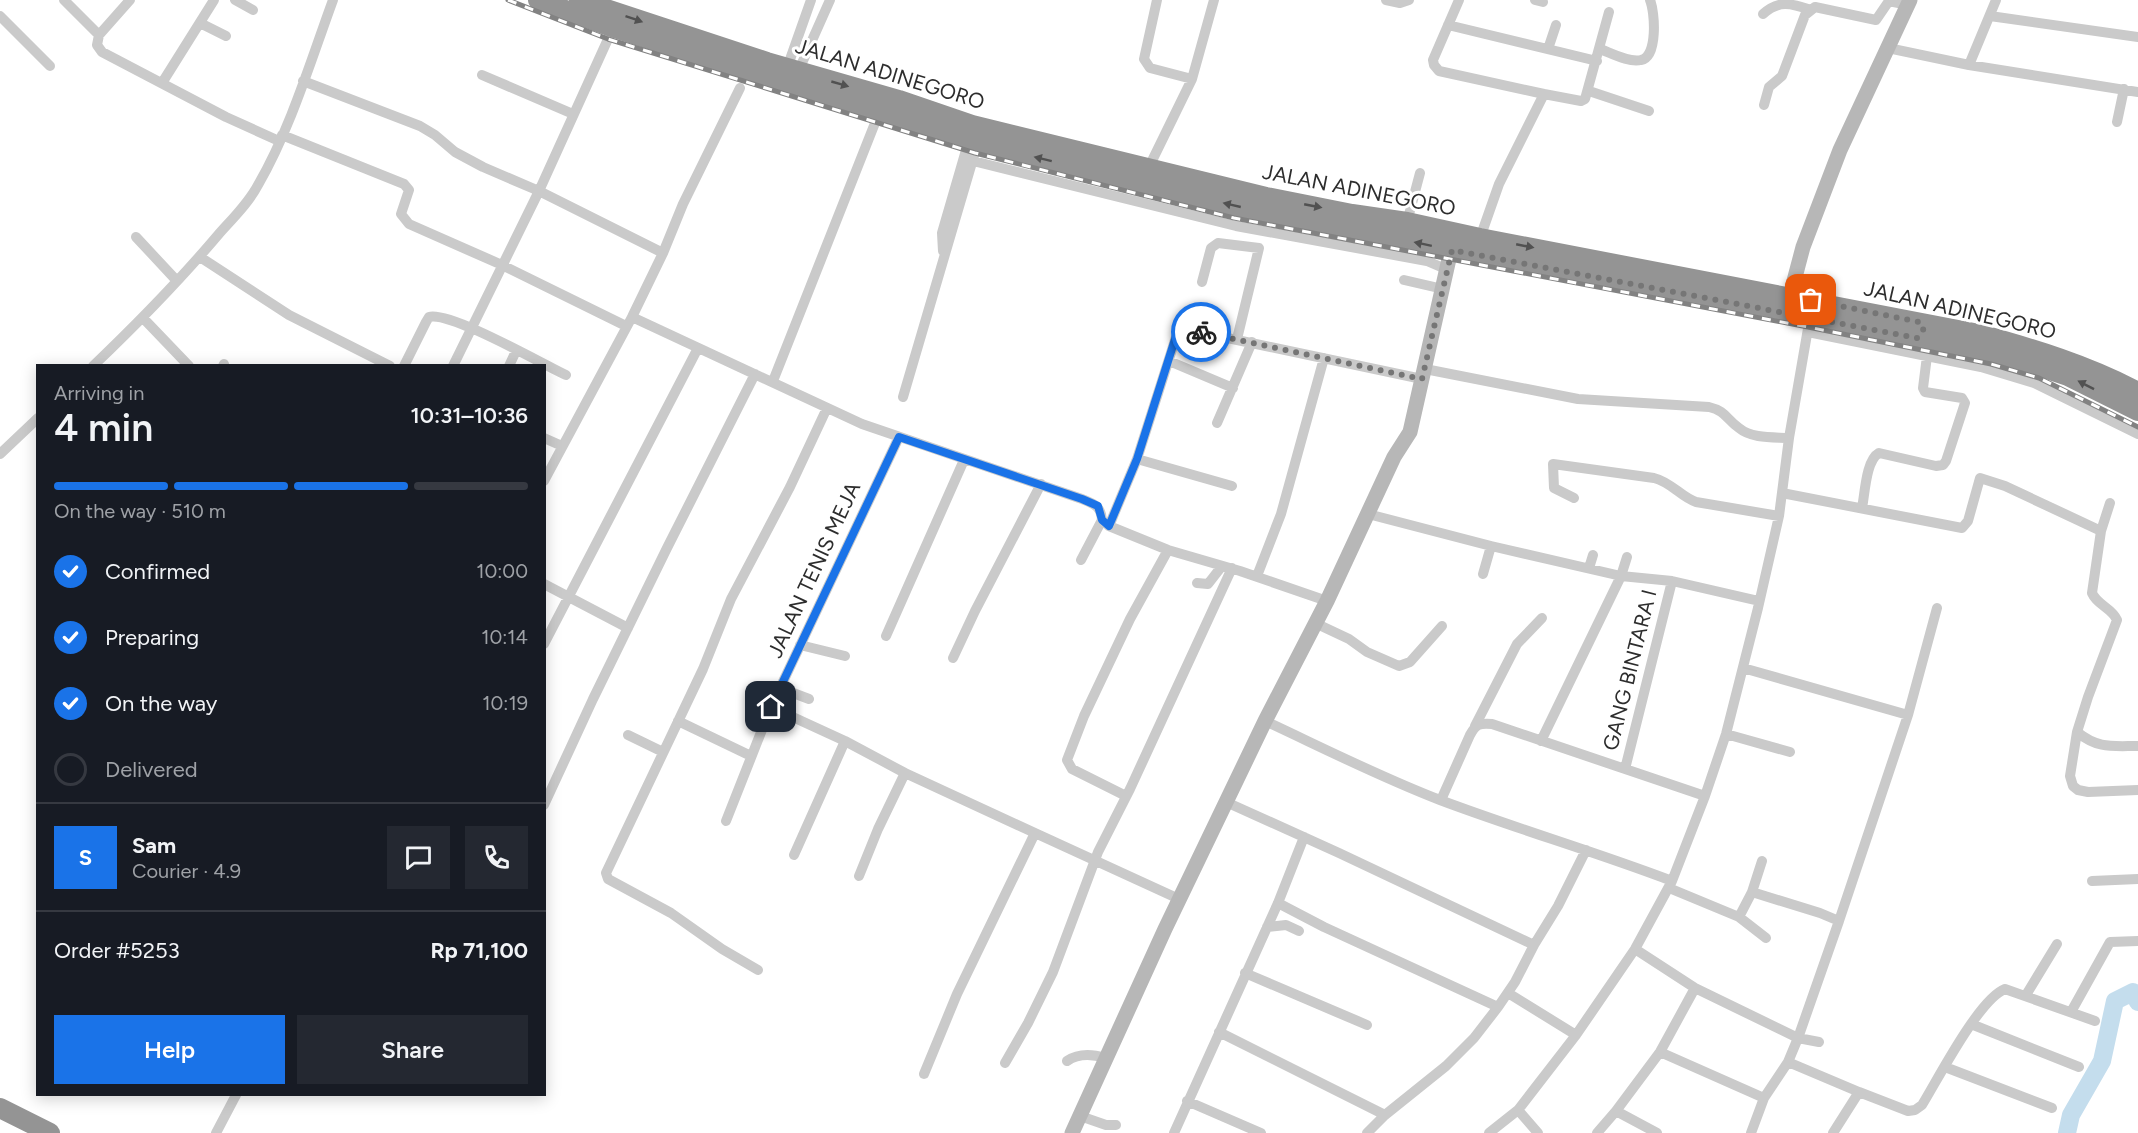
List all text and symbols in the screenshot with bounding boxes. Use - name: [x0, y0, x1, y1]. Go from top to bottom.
- one-way arrow: [625, 15, 643, 25]
- street label: JALAN ADINEGORO: [793, 33, 988, 114]
- one-way arrow: [831, 80, 849, 89]
- one-way arrow: [1034, 154, 1052, 163]
- street label: JALAN ADINEGORO: [1260, 159, 1458, 221]
- one-way arrow: [1223, 200, 1242, 210]
- one-way arrow: [1304, 202, 1323, 211]
- one-way arrow: [1414, 239, 1433, 249]
- one-way arrow: [1516, 242, 1535, 251]
- pin: [1785, 274, 1836, 325]
- street label: JALAN ADINEGORO: [1862, 275, 2059, 344]
- icon: bag: [1794, 283, 1827, 316]
- courier: [1171, 302, 1231, 362]
- icon: bike: [1185, 316, 1218, 349]
- one-way arrow: [2077, 380, 2094, 389]
- text: Arriving in: [54, 381, 144, 405]
- text: 10:31–10:36: [411, 402, 528, 429]
- text: 4 min: [54, 404, 153, 451]
- street label: JALAN TENIS MEJA: [762, 478, 865, 662]
- text: On the way · 510 m: [54, 499, 226, 523]
- icon: check: [54, 555, 87, 588]
- text: Confirmed: [105, 558, 210, 585]
- text: 10:00: [476, 559, 528, 583]
- street label: GANG BINTARA I: [1597, 587, 1662, 753]
- icon: check: [54, 621, 87, 654]
- text: Preparing: [105, 624, 199, 651]
- text: 10:14: [481, 625, 528, 649]
- pin: [745, 681, 796, 732]
- icon: check: [54, 687, 87, 720]
- text: On the way: [105, 690, 217, 717]
- icon: home: [754, 690, 787, 723]
- text: 10:19: [482, 691, 528, 715]
- text: Delivered: [105, 756, 198, 783]
- button: chat: [387, 826, 450, 889]
- button: phone: [465, 826, 528, 889]
- text: Sam: [132, 832, 176, 859]
- text: S: [79, 844, 92, 871]
- text: Courier · 4.9: [132, 859, 241, 883]
- text: Order #5253: [54, 937, 180, 964]
- text: Rp 71,100: [430, 937, 528, 964]
- button: Help: [54, 1015, 285, 1084]
- button: Share: [297, 1015, 528, 1084]

